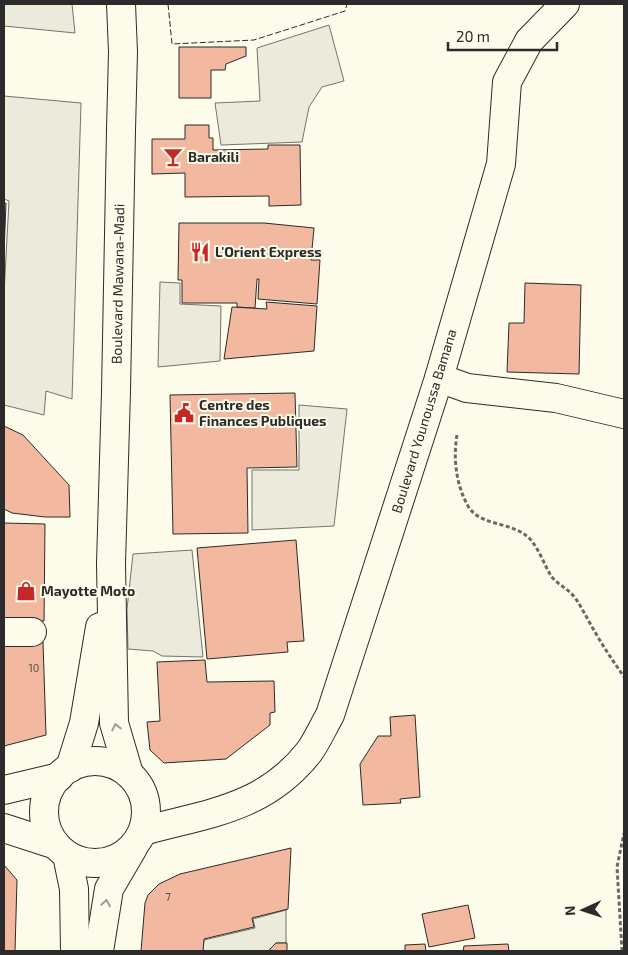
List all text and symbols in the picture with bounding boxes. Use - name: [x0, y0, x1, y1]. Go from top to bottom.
- scale bar: [448, 20, 557, 52]
- text: 20 m: [456, 27, 490, 45]
- bar icon: Barakili: [162, 146, 184, 168]
- place label: Barakili: [188, 148, 239, 165]
- street label: Boulevard Mawana-Madi: [108, 204, 127, 364]
- restaurant icon: L'Orient Express: [189, 241, 211, 263]
- place label: L'Orient Express: [215, 243, 322, 260]
- street label: Boulevard Younoussa Bamana: [387, 327, 460, 515]
- place label: Centre des Finances Publiques: [199, 396, 327, 429]
- public building icon: Centre des Finances Publiques: [173, 402, 195, 424]
- shop icon: Mayotte Moto: [15, 580, 37, 602]
- place label: Mayotte Moto: [41, 582, 135, 599]
- house number: 10: [28, 661, 40, 674]
- one-way arrow: [111, 722, 122, 731]
- north arrow: [558, 885, 608, 935]
- house number: 7: [165, 890, 171, 903]
- one-way arrow: [101, 899, 111, 907]
- text: N: [561, 905, 578, 916]

